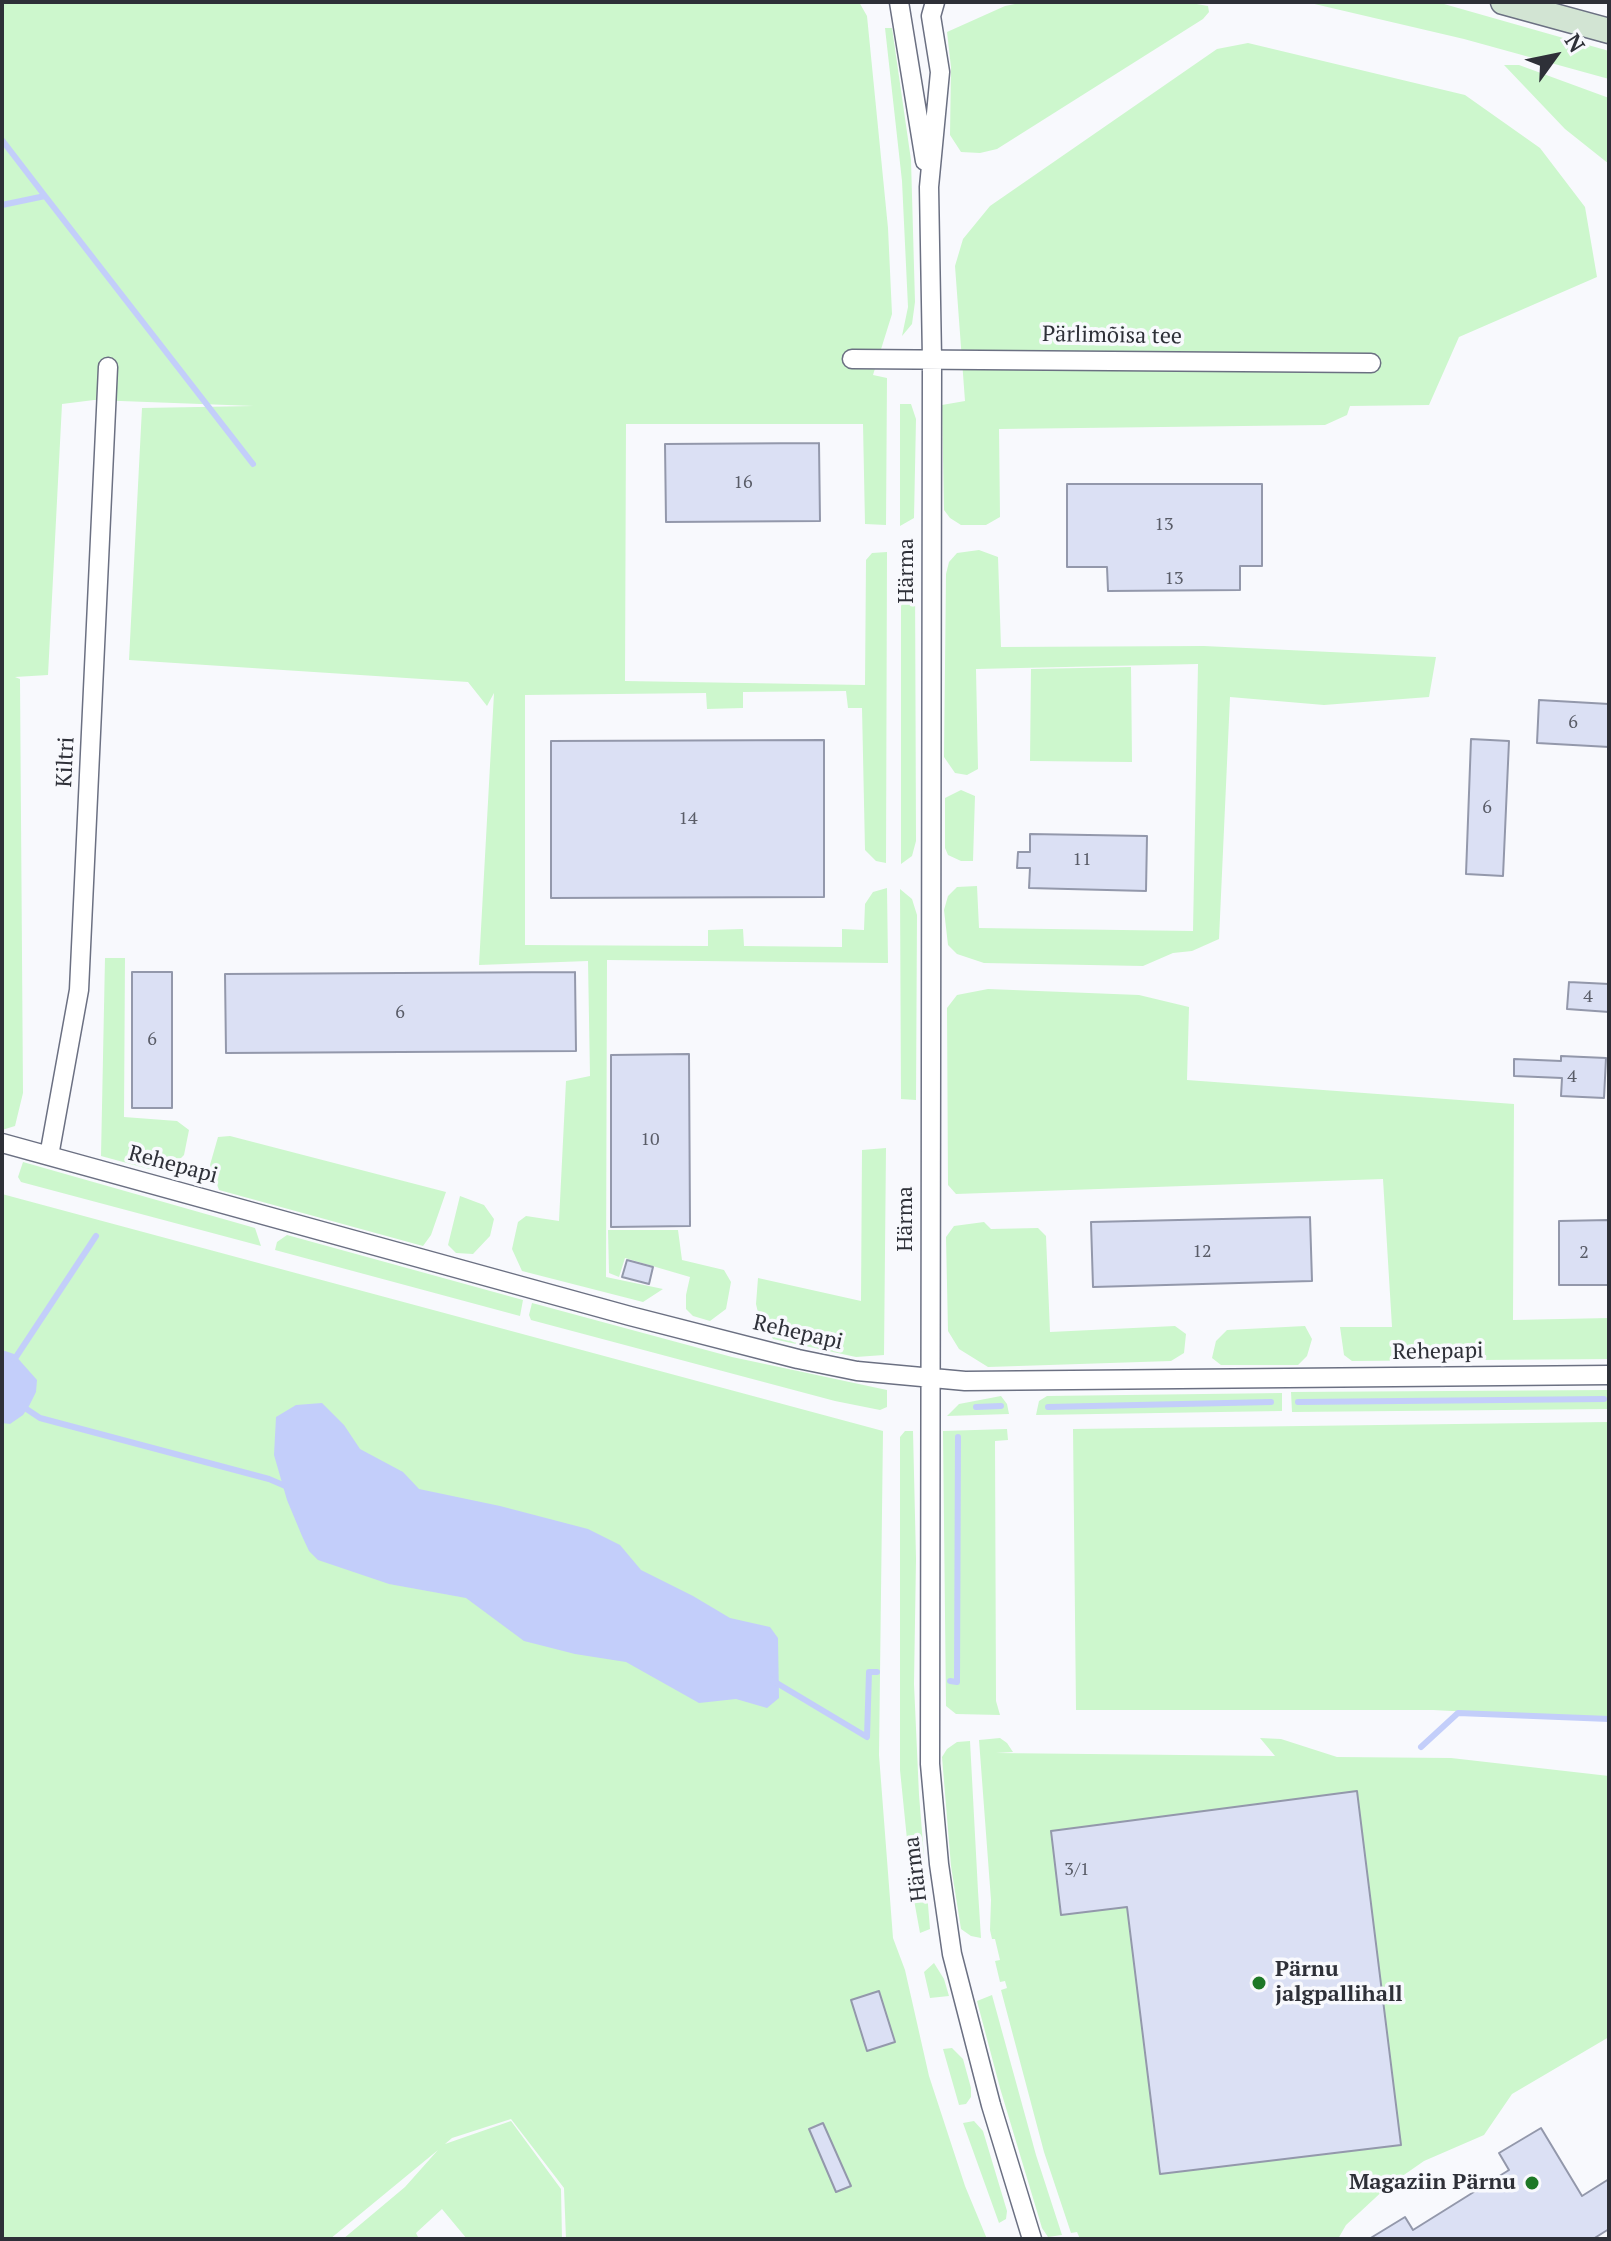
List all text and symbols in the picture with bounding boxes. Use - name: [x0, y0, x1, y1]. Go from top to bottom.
- north arrow: [1515, 16, 1595, 96]
- text: N: [1559, 28, 1592, 58]
- street label: Pärlimõisa tee: [1042, 322, 1182, 350]
- house number: 16: [733, 472, 753, 494]
- house number: 13: [1154, 514, 1174, 536]
- street label: Härma: [894, 538, 920, 604]
- house number: 13: [1164, 568, 1184, 590]
- house number: 6: [1568, 712, 1578, 734]
- street label: Kiltri: [51, 736, 81, 788]
- house number: 6: [1482, 797, 1492, 819]
- house number: 14: [678, 808, 698, 830]
- house number: 11: [1072, 849, 1092, 871]
- house number: 4: [1583, 986, 1593, 1008]
- house number: 6: [395, 1002, 405, 1024]
- house number: 6: [147, 1029, 157, 1051]
- house number: 4: [1567, 1066, 1577, 1088]
- house number: 10: [640, 1129, 660, 1151]
- street label: Rehepapi: [125, 1140, 221, 1190]
- street label: Härma: [893, 1186, 919, 1252]
- house number: 12: [1192, 1241, 1212, 1263]
- house number: 2: [1579, 1242, 1589, 1264]
- street label: Rehepapi: [751, 1310, 845, 1356]
- street label: Rehepapi: [1392, 1338, 1484, 1366]
- street label: Härma: [899, 1835, 933, 1903]
- house number: 3/1: [1064, 1859, 1090, 1881]
- place label: Pärnu jalgpallihall: [1275, 1957, 1403, 2008]
- marker: Pärnu jalgpallihall: [1250, 1974, 1268, 1992]
- place label: Magaziin Pärnu: [1349, 2170, 1516, 2196]
- marker: Magaziin Pärnu: [1523, 2174, 1541, 2192]

